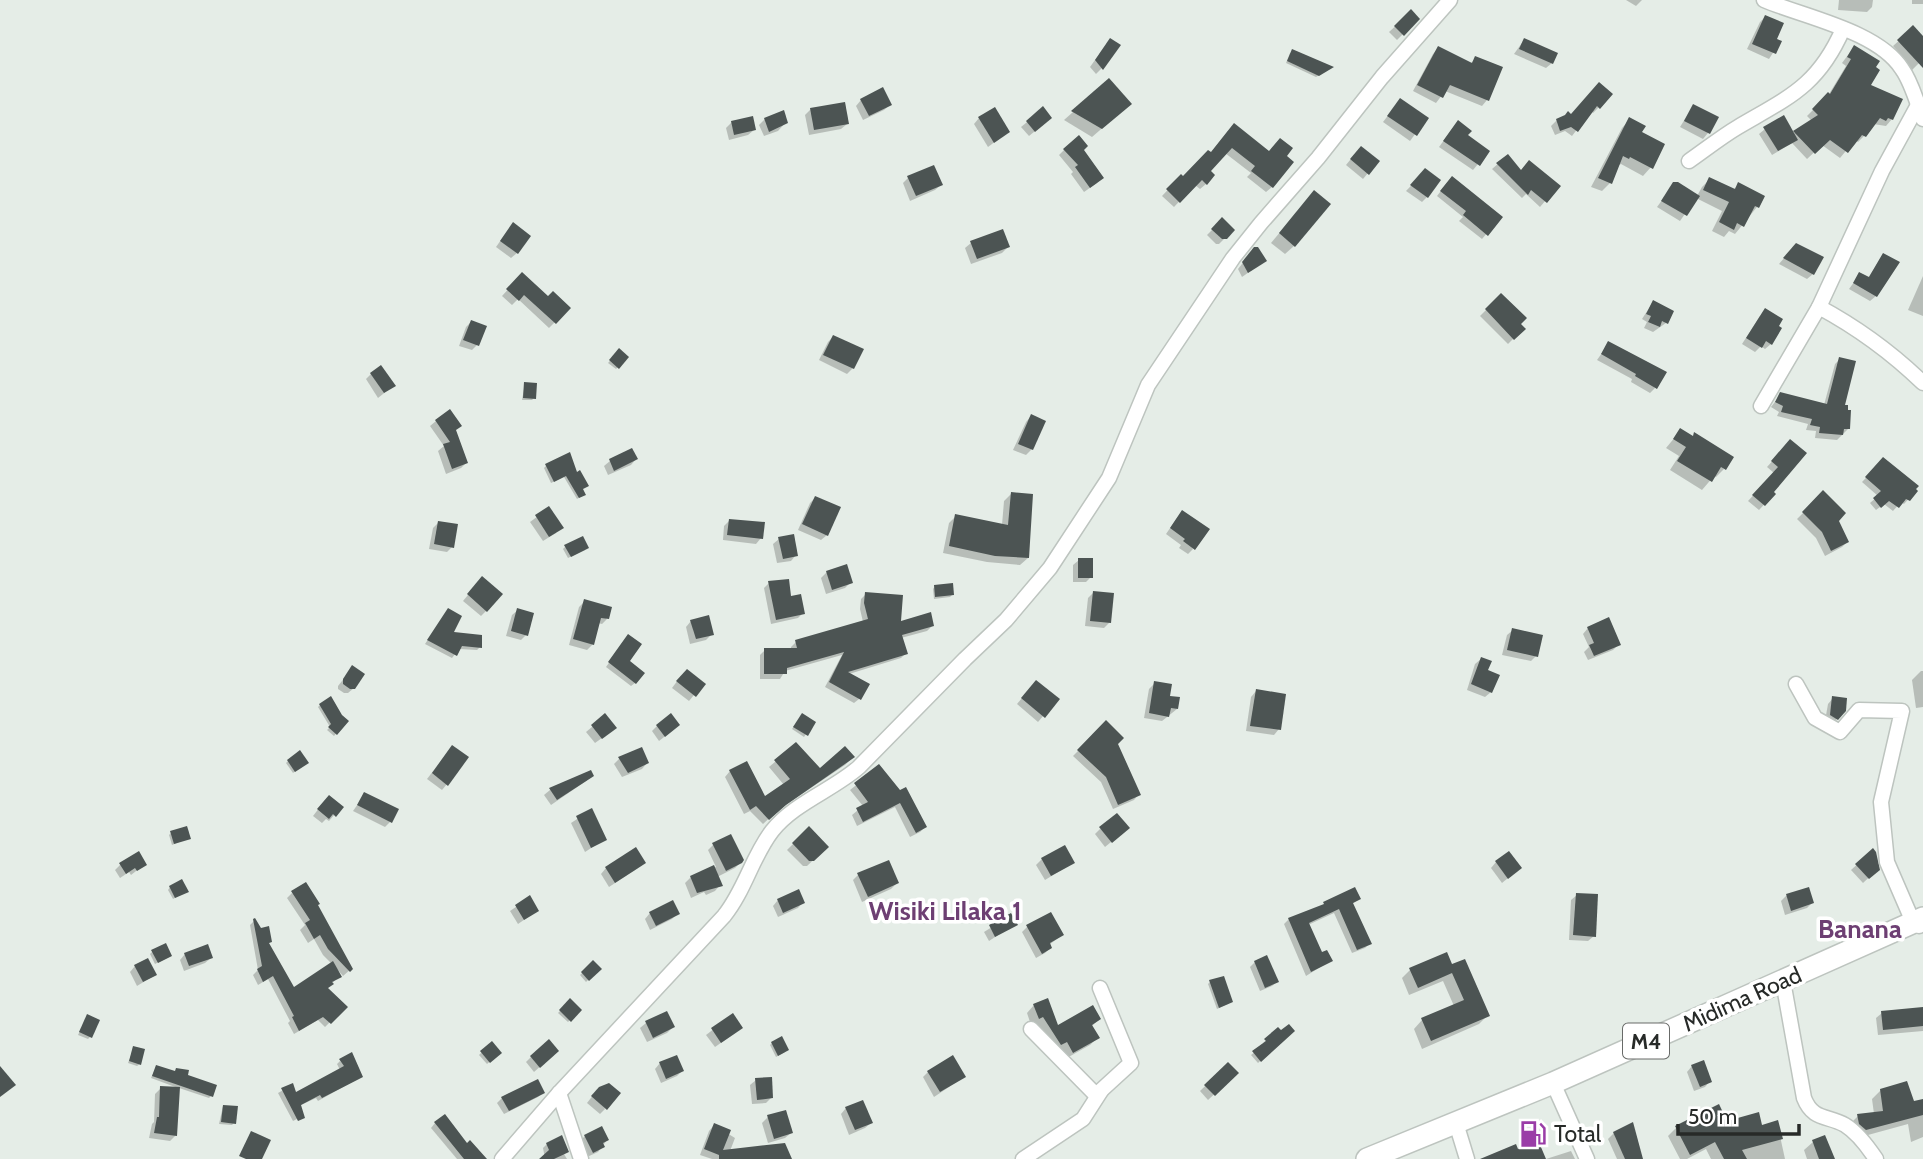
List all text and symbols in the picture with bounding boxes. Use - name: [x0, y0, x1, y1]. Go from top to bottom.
- district label: Wisiki Lilaka 1: [869, 895, 1021, 927]
- district label: Banana: [1818, 913, 1902, 945]
- street label: Midima Road: [1678, 960, 1806, 1038]
- road number: M4: [1623, 1024, 1669, 1058]
- scale bar: [1678, 1092, 1799, 1136]
- text: 50 m: [1688, 1104, 1737, 1129]
- fuel station icon: Total: [1518, 1119, 1548, 1149]
- place label: Total: [1554, 1120, 1602, 1148]

